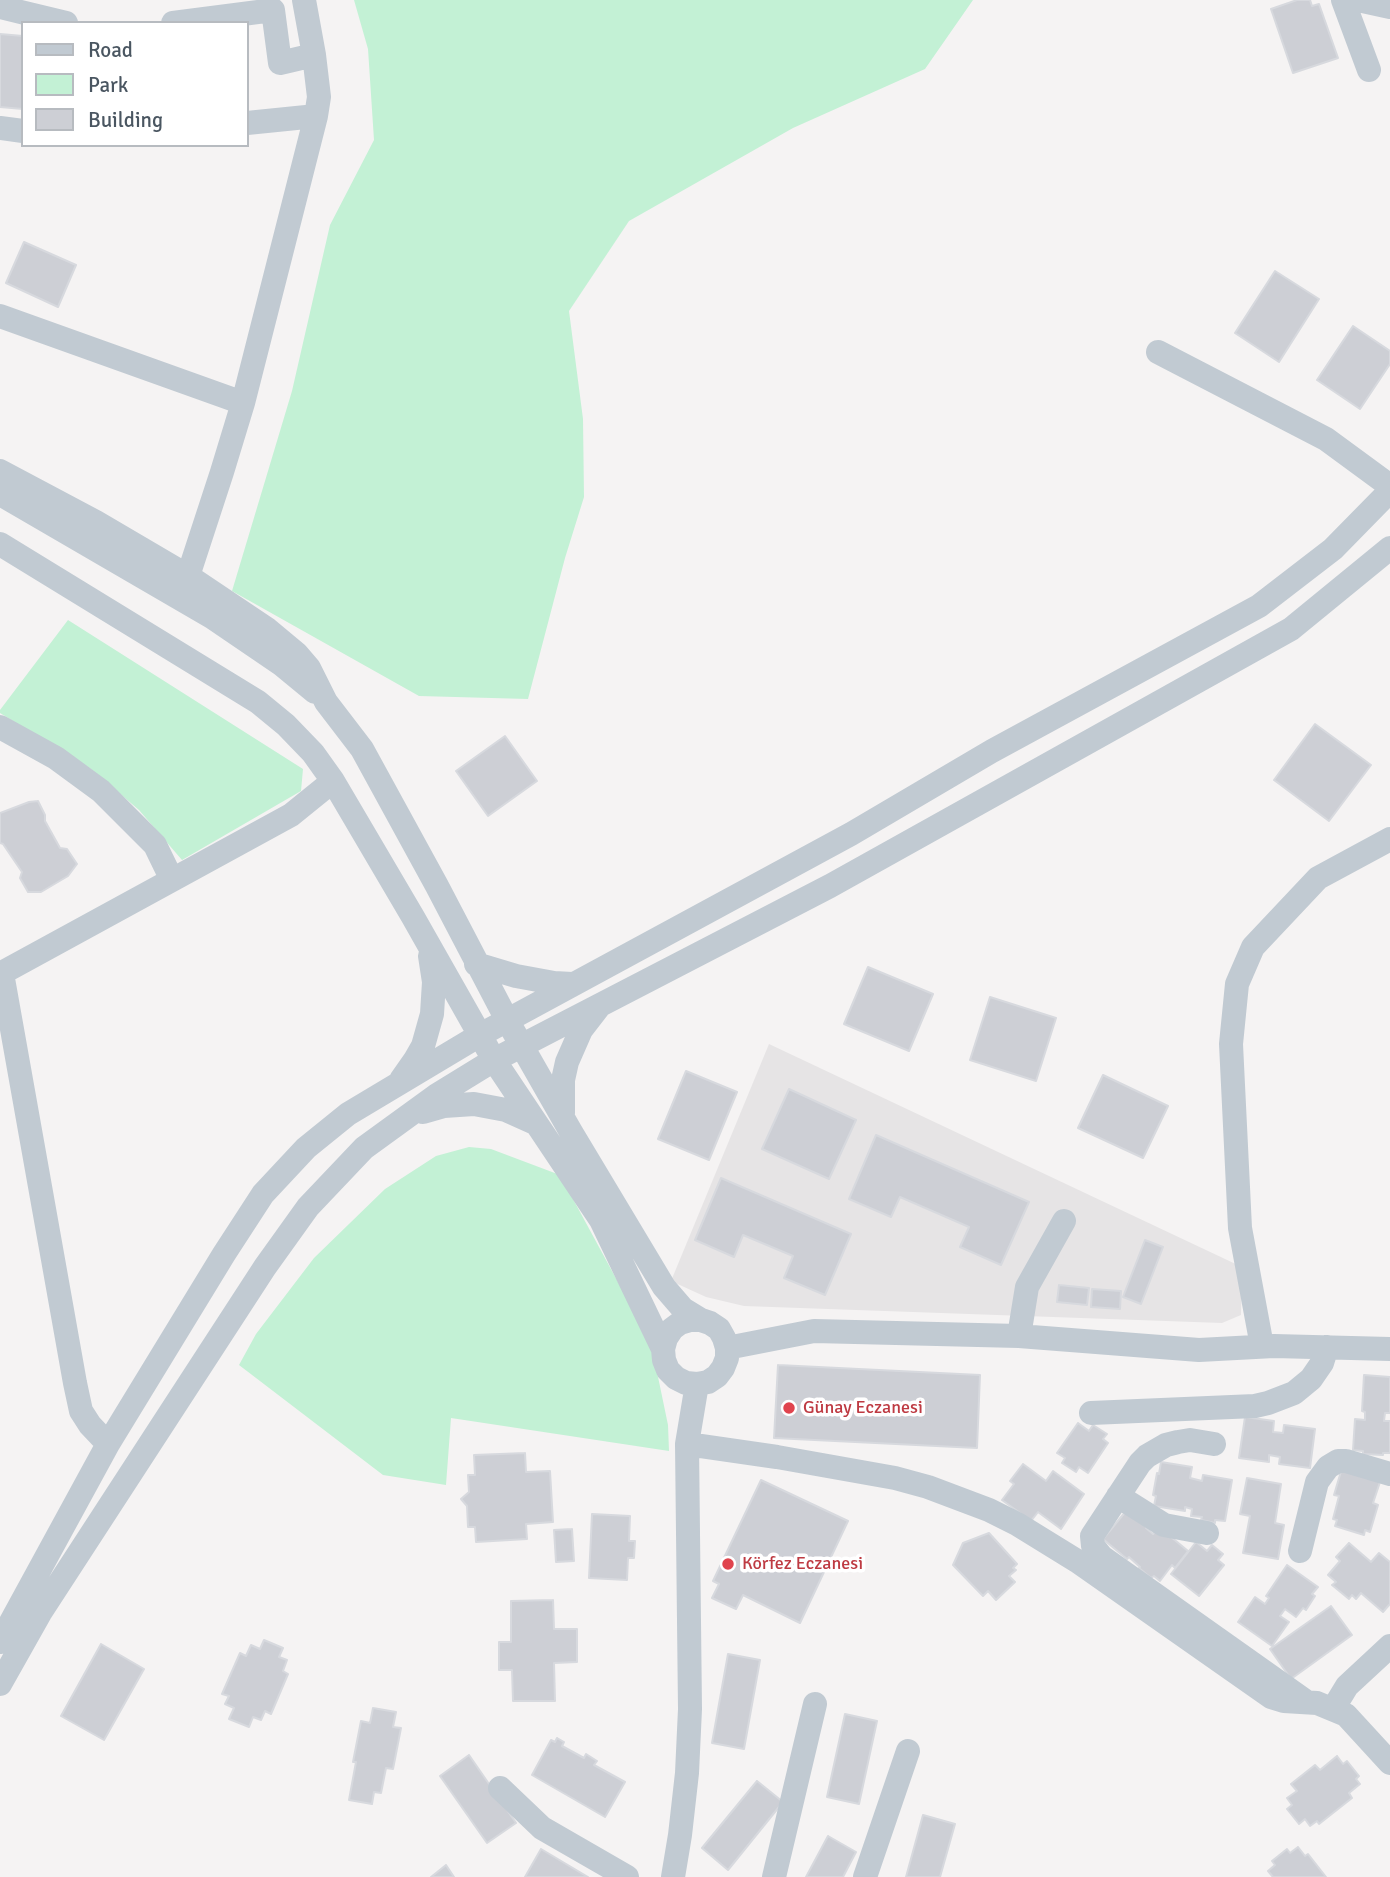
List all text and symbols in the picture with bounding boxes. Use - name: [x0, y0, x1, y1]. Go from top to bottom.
- legend: [21, 21, 248, 147]
- text: Road: [88, 37, 133, 63]
- text: Park: [88, 72, 128, 98]
- text: Building: [88, 107, 163, 133]
- place label: Günay Eczanesi: [803, 1397, 923, 1419]
- marker: Günay Eczanesi: [781, 1400, 797, 1416]
- place label: Körfez Eczanesi: [742, 1553, 863, 1575]
- marker: Körfez Eczanesi: [720, 1556, 736, 1572]

